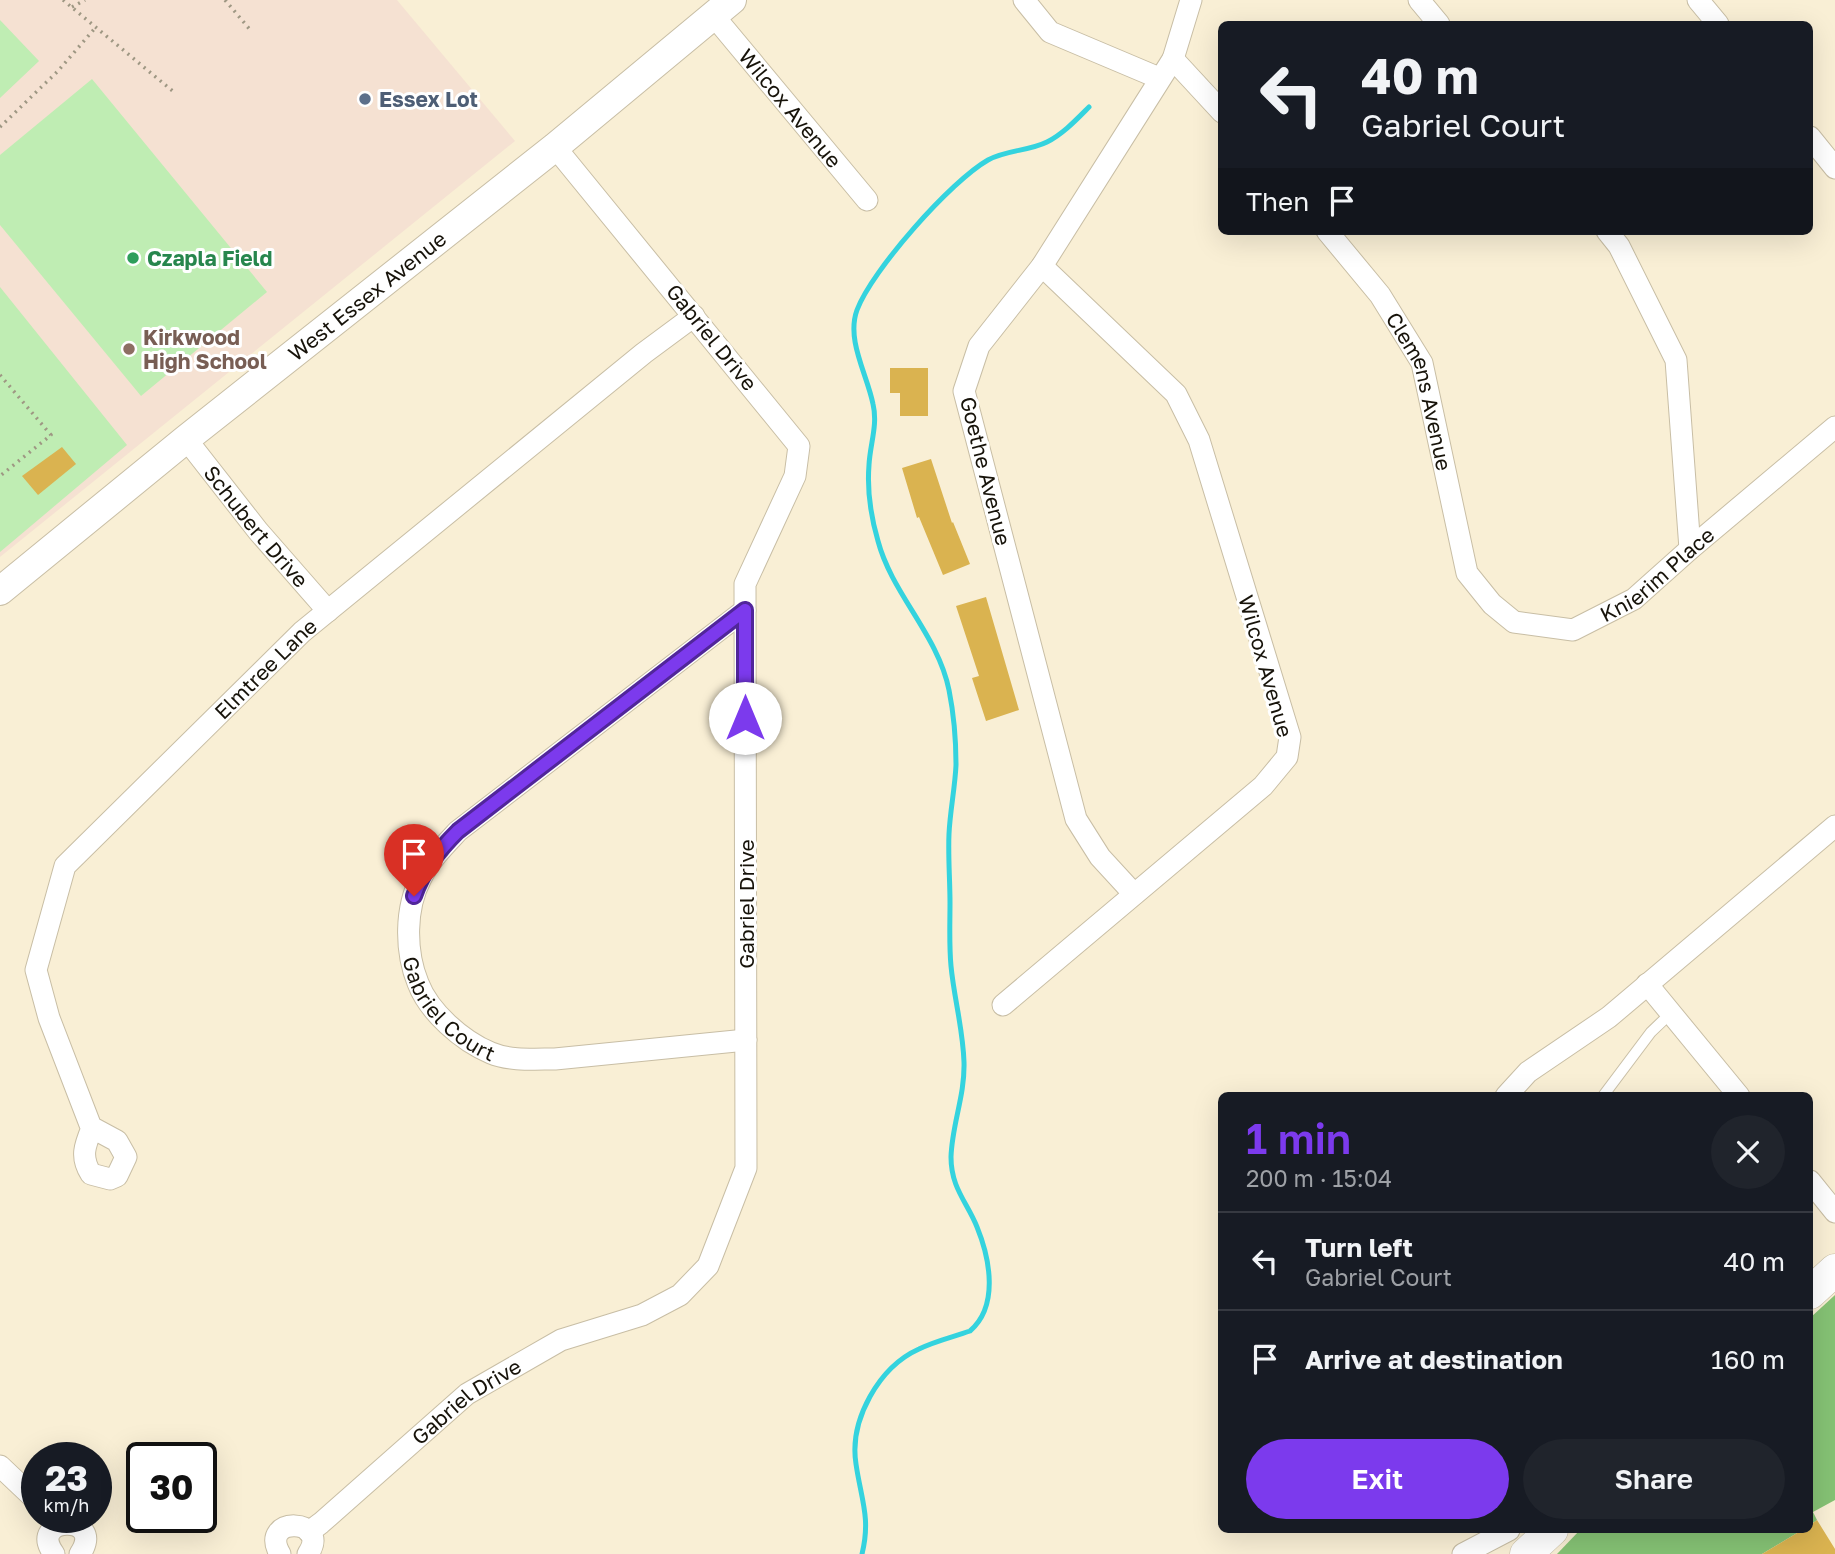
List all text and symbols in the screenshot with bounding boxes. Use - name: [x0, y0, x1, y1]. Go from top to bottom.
- street label: Wilcox Avenue: [733, 43, 847, 173]
- text: 40 m: [1361, 46, 1479, 105]
- icon: left: [1246, 49, 1337, 140]
- place label: Essex Lot: [379, 86, 478, 112]
- marker: Essex Lot: [357, 91, 373, 107]
- text: Gabriel Court: [1361, 106, 1565, 144]
- icon: arrive: [1323, 182, 1361, 220]
- text: Then: [1246, 186, 1309, 217]
- street label: West Essex Avenue: [283, 225, 451, 366]
- place label: Czapla Field: [147, 245, 272, 271]
- marker: Czapla Field: [125, 250, 141, 266]
- street label: Gabriel Drive: [661, 278, 763, 396]
- street label: Clemens Avenue: [1381, 307, 1458, 473]
- place label: Kirkwood High School: [143, 324, 267, 374]
- marker: Kirkwood High School: [121, 341, 137, 357]
- street label: Goethe Avenue: [955, 394, 1017, 548]
- street label: Schubert Drive: [199, 460, 314, 592]
- street label: Knierim Place: [1596, 521, 1719, 627]
- street label: Wilcox Avenue: [1233, 592, 1299, 740]
- street label: Elmtree Lane: [209, 612, 322, 724]
- position arrow: [708, 681, 782, 755]
- pin: [384, 824, 444, 896]
- icon: arrive: [395, 835, 433, 873]
- street label: Gabriel Drive: [733, 839, 759, 969]
- street label: Gabriel Court: [398, 954, 499, 1066]
- text: 1 min: [1246, 1113, 1351, 1163]
- button: close: [1711, 1115, 1785, 1189]
- text: 200 m · 15:04: [1246, 1164, 1392, 1192]
- text: Turn left: [1305, 1232, 1413, 1263]
- icon: left: [1246, 1242, 1284, 1280]
- text: 40 m: [1724, 1246, 1785, 1277]
- text: Gabriel Court: [1305, 1263, 1452, 1291]
- icon: arrive: [1246, 1340, 1284, 1378]
- text: Arrive at destination: [1305, 1344, 1563, 1375]
- text: 160 m: [1711, 1344, 1785, 1375]
- street label: Gabriel Drive: [406, 1353, 526, 1450]
- button: Exit: [1246, 1439, 1509, 1519]
- button: Share: [1523, 1439, 1785, 1519]
- speed limit sign: 30: [126, 1442, 217, 1533]
- text: 23: [45, 1457, 88, 1499]
- text: km/h: [44, 1494, 89, 1516]

